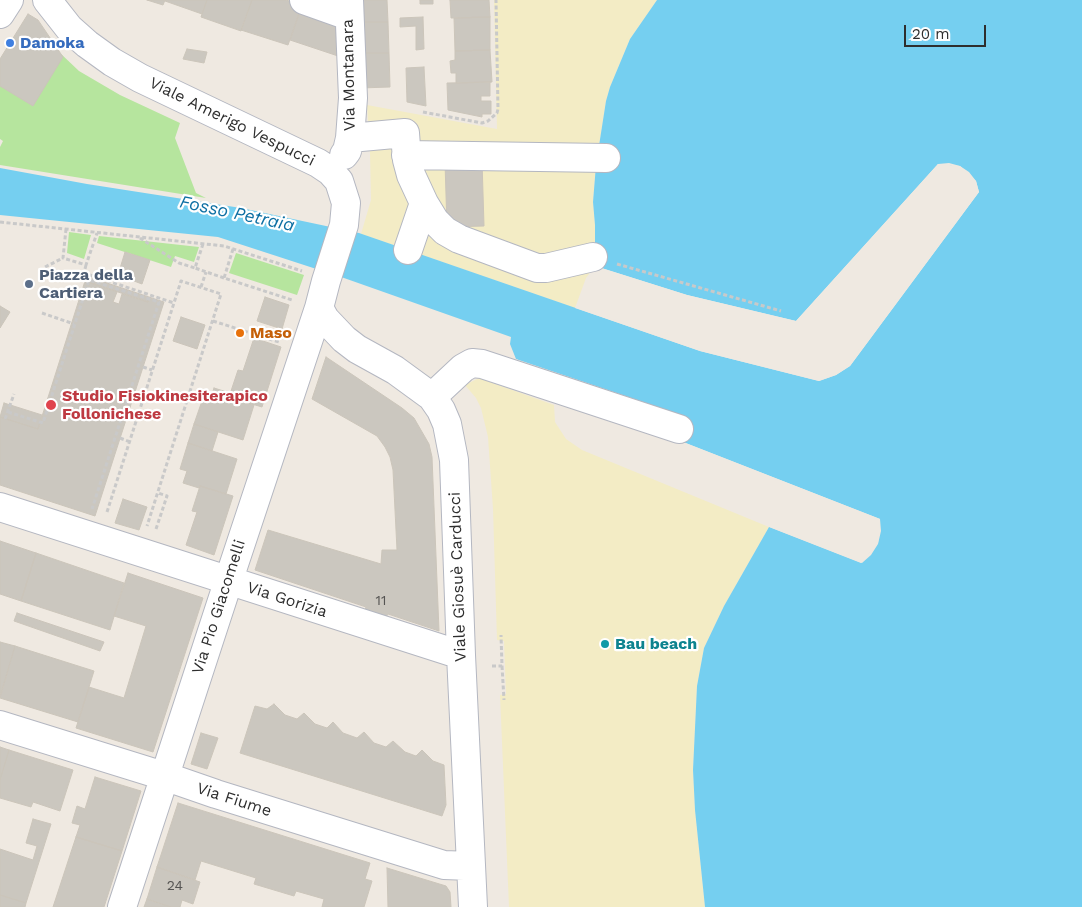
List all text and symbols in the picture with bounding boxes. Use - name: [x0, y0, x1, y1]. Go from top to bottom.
- scale bar: [907, 15, 990, 47]
- street label: Via Montanara: [338, 19, 360, 131]
- text: 20 m: [912, 25, 950, 43]
- place label: Damoka: [20, 33, 84, 53]
- marker: Damoka: [4, 37, 16, 49]
- street label: Viale Amerigo Vespucci: [146, 73, 318, 171]
- water label: Fosso Petraia: [178, 191, 296, 237]
- place label: Piazza della Cartiera: [39, 265, 133, 303]
- marker: Piazza della Cartiera: [23, 278, 35, 290]
- place label: Maso: [250, 323, 292, 343]
- marker: Maso: [234, 327, 246, 339]
- place label: Studio Fisiokinesiterapico Follonichese: [62, 386, 268, 424]
- marker: Studio Fisiokinesiterapico Follonichese: [44, 398, 58, 412]
- street label: Viale Giosuè Carducci: [445, 492, 471, 662]
- street label: Via Pio Giacomelli: [188, 537, 250, 677]
- street label: Via Gorizia: [245, 578, 329, 622]
- house number: 11: [376, 593, 386, 609]
- place label: Bau beach: [615, 634, 697, 654]
- marker: Bau beach: [599, 638, 611, 650]
- street label: Via Fiume: [194, 779, 274, 821]
- house number: 24: [167, 878, 183, 894]

